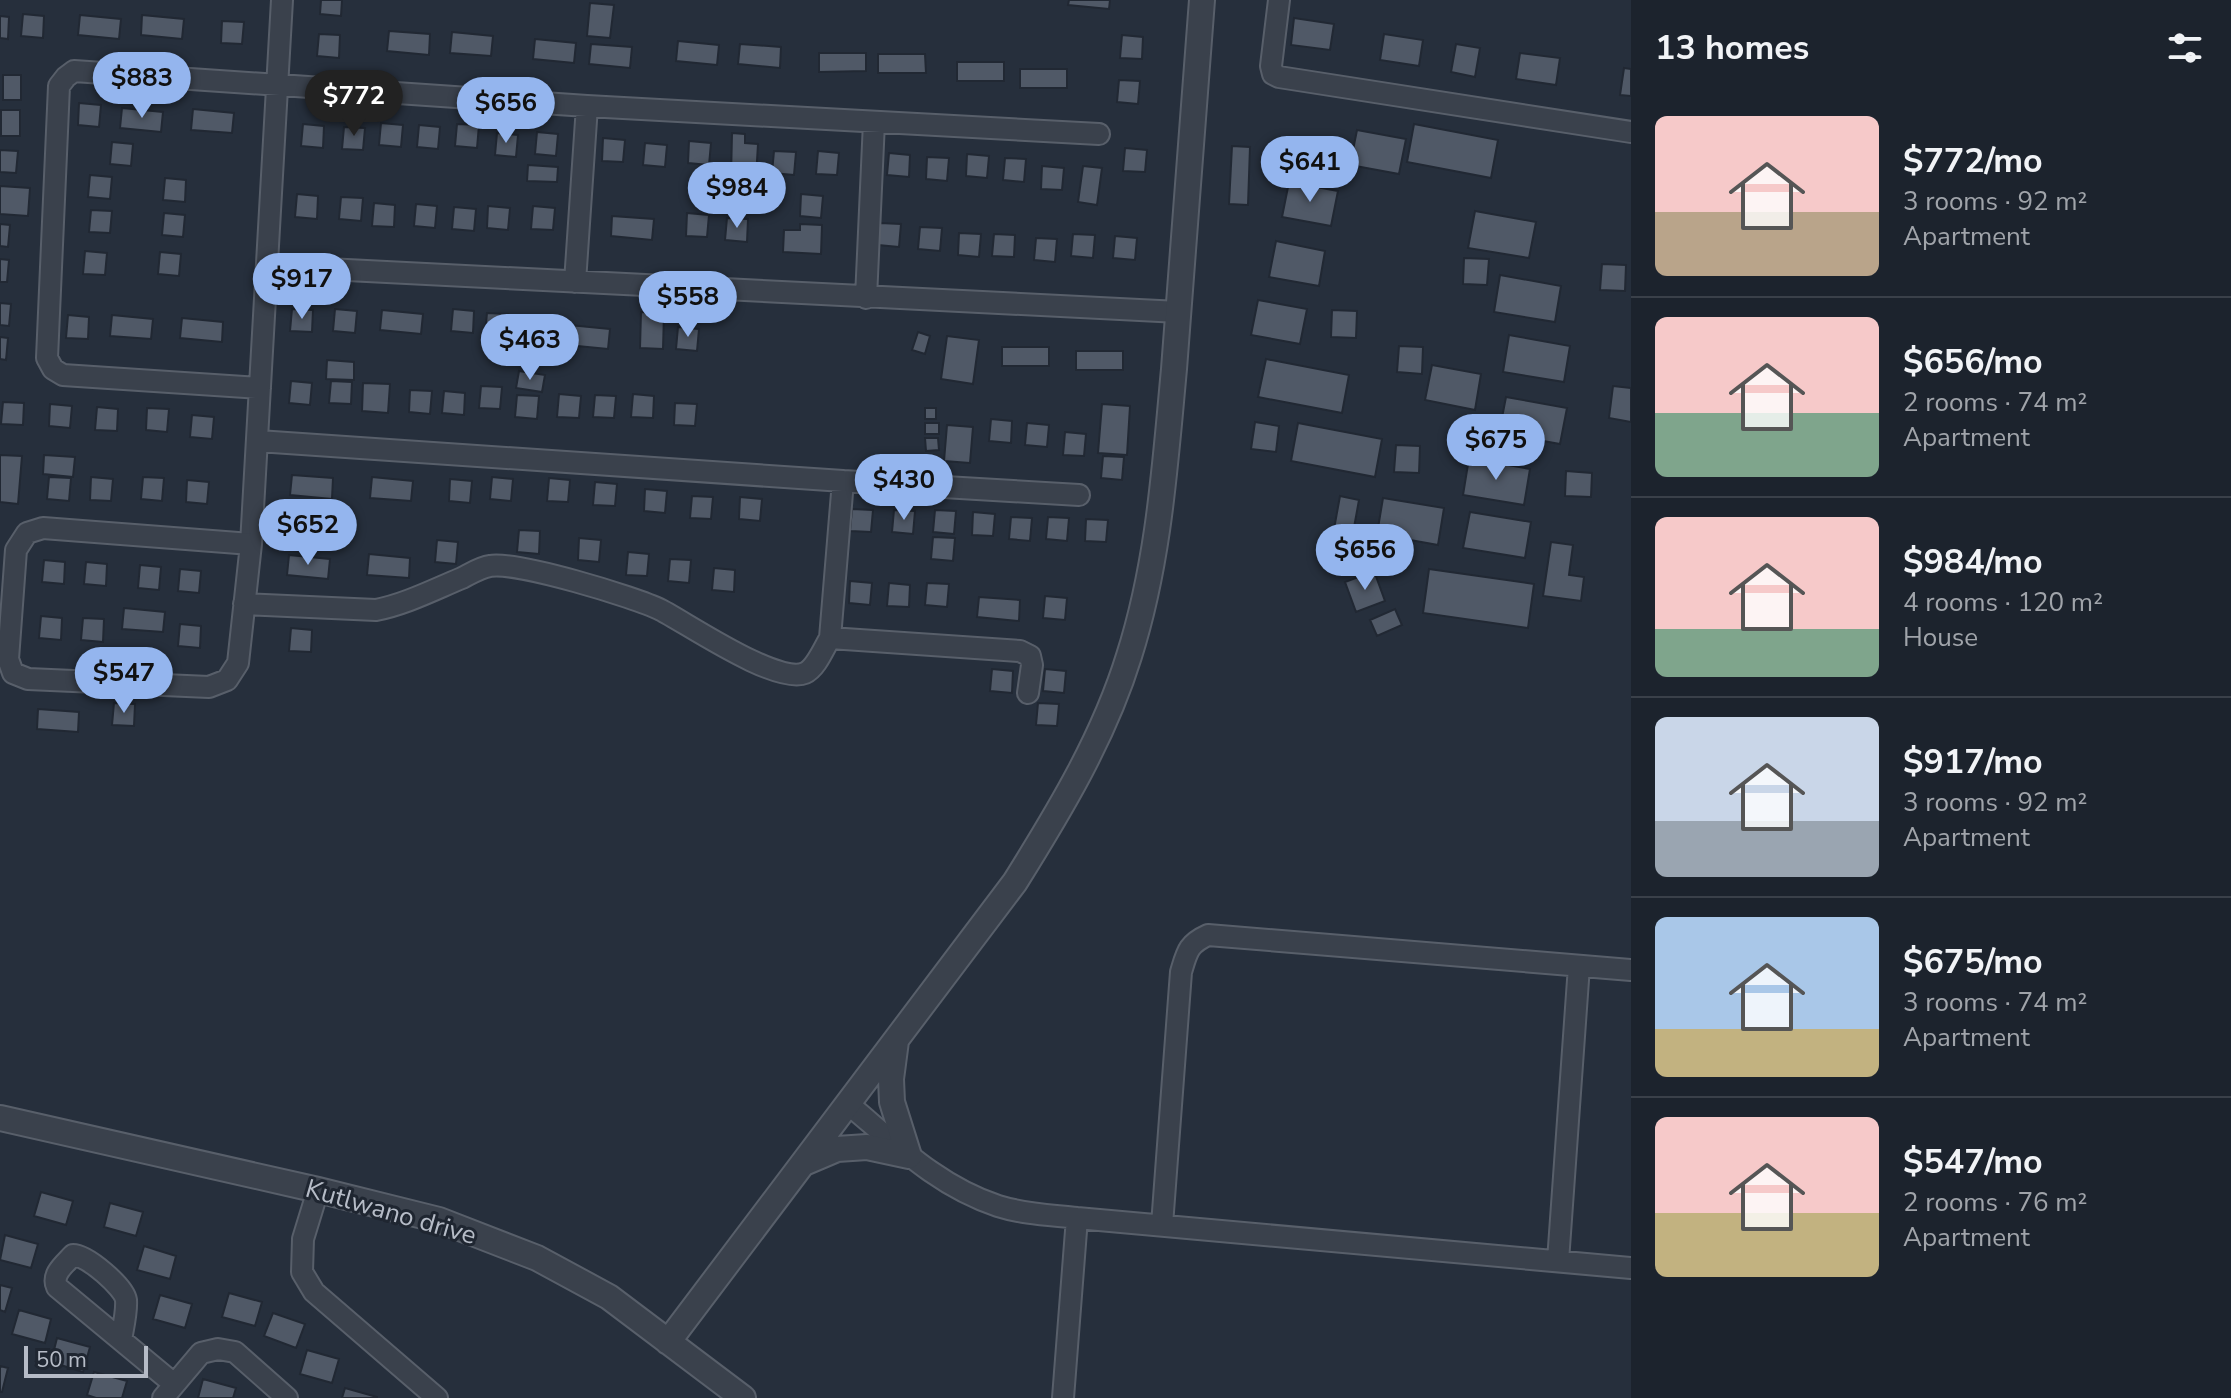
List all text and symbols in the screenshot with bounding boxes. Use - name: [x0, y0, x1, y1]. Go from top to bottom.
- text: 13 homes: [1655, 25, 1809, 71]
- icon: filters: [2163, 26, 2207, 70]
- pin: $883: [95, 52, 189, 120]
- text: $883: [111, 60, 173, 95]
- pin: $772: [307, 70, 401, 138]
- pin: $656: [459, 77, 553, 145]
- text: $772: [323, 78, 385, 113]
- text: $656: [475, 85, 537, 120]
- pin: $641: [1263, 136, 1357, 204]
- text: $772/mo: [1903, 138, 2043, 184]
- text: $641: [1279, 144, 1341, 179]
- icon: home: [1719, 148, 1815, 244]
- pin: $984: [690, 162, 784, 230]
- text: $984: [706, 170, 768, 205]
- text: 3 rooms · 92 m²: [1903, 184, 2087, 219]
- text: Apartment: [1903, 219, 2030, 254]
- pin: $917: [255, 253, 349, 321]
- text: $917: [271, 261, 333, 296]
- pin: $558: [641, 271, 735, 339]
- text: $558: [657, 279, 719, 314]
- pin: $463: [483, 314, 577, 382]
- text: $463: [499, 322, 561, 357]
- text: $656/mo: [1903, 339, 2043, 385]
- icon: home: [1719, 349, 1815, 445]
- text: 2 rooms · 74 m²: [1903, 385, 2087, 420]
- pin: $675: [1449, 414, 1543, 482]
- text: Apartment: [1903, 420, 2030, 455]
- text: $675: [1465, 422, 1527, 457]
- pin: $430: [857, 454, 951, 522]
- text: $430: [873, 462, 935, 497]
- pin: $652: [261, 499, 355, 567]
- text: $652: [277, 507, 339, 542]
- pin: $656: [1318, 524, 1412, 592]
- text: $656: [1334, 532, 1396, 567]
- text: $984/mo: [1903, 539, 2043, 585]
- icon: home: [1719, 549, 1815, 645]
- text: 4 rooms · 120 m²: [1903, 585, 2103, 620]
- text: House: [1903, 620, 1978, 655]
- pin: $547: [77, 647, 171, 715]
- text: $547: [93, 655, 155, 690]
- text: $917/mo: [1903, 739, 2043, 785]
- icon: home: [1719, 749, 1815, 845]
- text: 3 rooms · 92 m²: [1903, 785, 2087, 820]
- text: Apartment: [1903, 820, 2030, 855]
- text: $675/mo: [1903, 939, 2043, 985]
- icon: home: [1719, 949, 1815, 1045]
- text: 3 rooms · 74 m²: [1903, 985, 2087, 1020]
- text: Apartment: [1903, 1020, 2030, 1055]
- text: $547/mo: [1903, 1139, 2043, 1185]
- icon: home: [1719, 1149, 1815, 1245]
- street label: Kutlwano drive: [302, 1171, 480, 1253]
- text: 2 rooms · 76 m²: [1903, 1185, 2087, 1220]
- text: Apartment: [1903, 1220, 2030, 1255]
- scale bar: [24, 1342, 148, 1378]
- text: 50 m: [36, 1345, 87, 1375]

